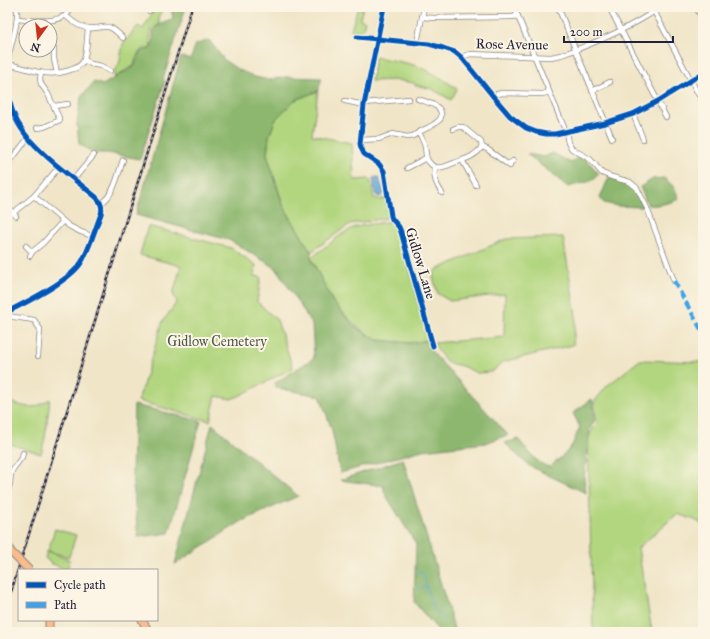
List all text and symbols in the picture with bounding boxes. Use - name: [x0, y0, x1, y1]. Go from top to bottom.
- north arrow: [18, 18, 58, 58]
- scale bar: [564, 18, 673, 44]
- text: 200 m: [570, 25, 603, 39]
- street label: Rose Avenue: [475, 35, 549, 54]
- text: N: [29, 40, 42, 55]
- street label: Gidlow Lane: [402, 225, 439, 301]
- park label: Gidlow Cemetery: [167, 333, 267, 350]
- legend: [18, 569, 158, 621]
- text: Cycle path: [54, 578, 106, 592]
- text: Path: [54, 598, 77, 612]

